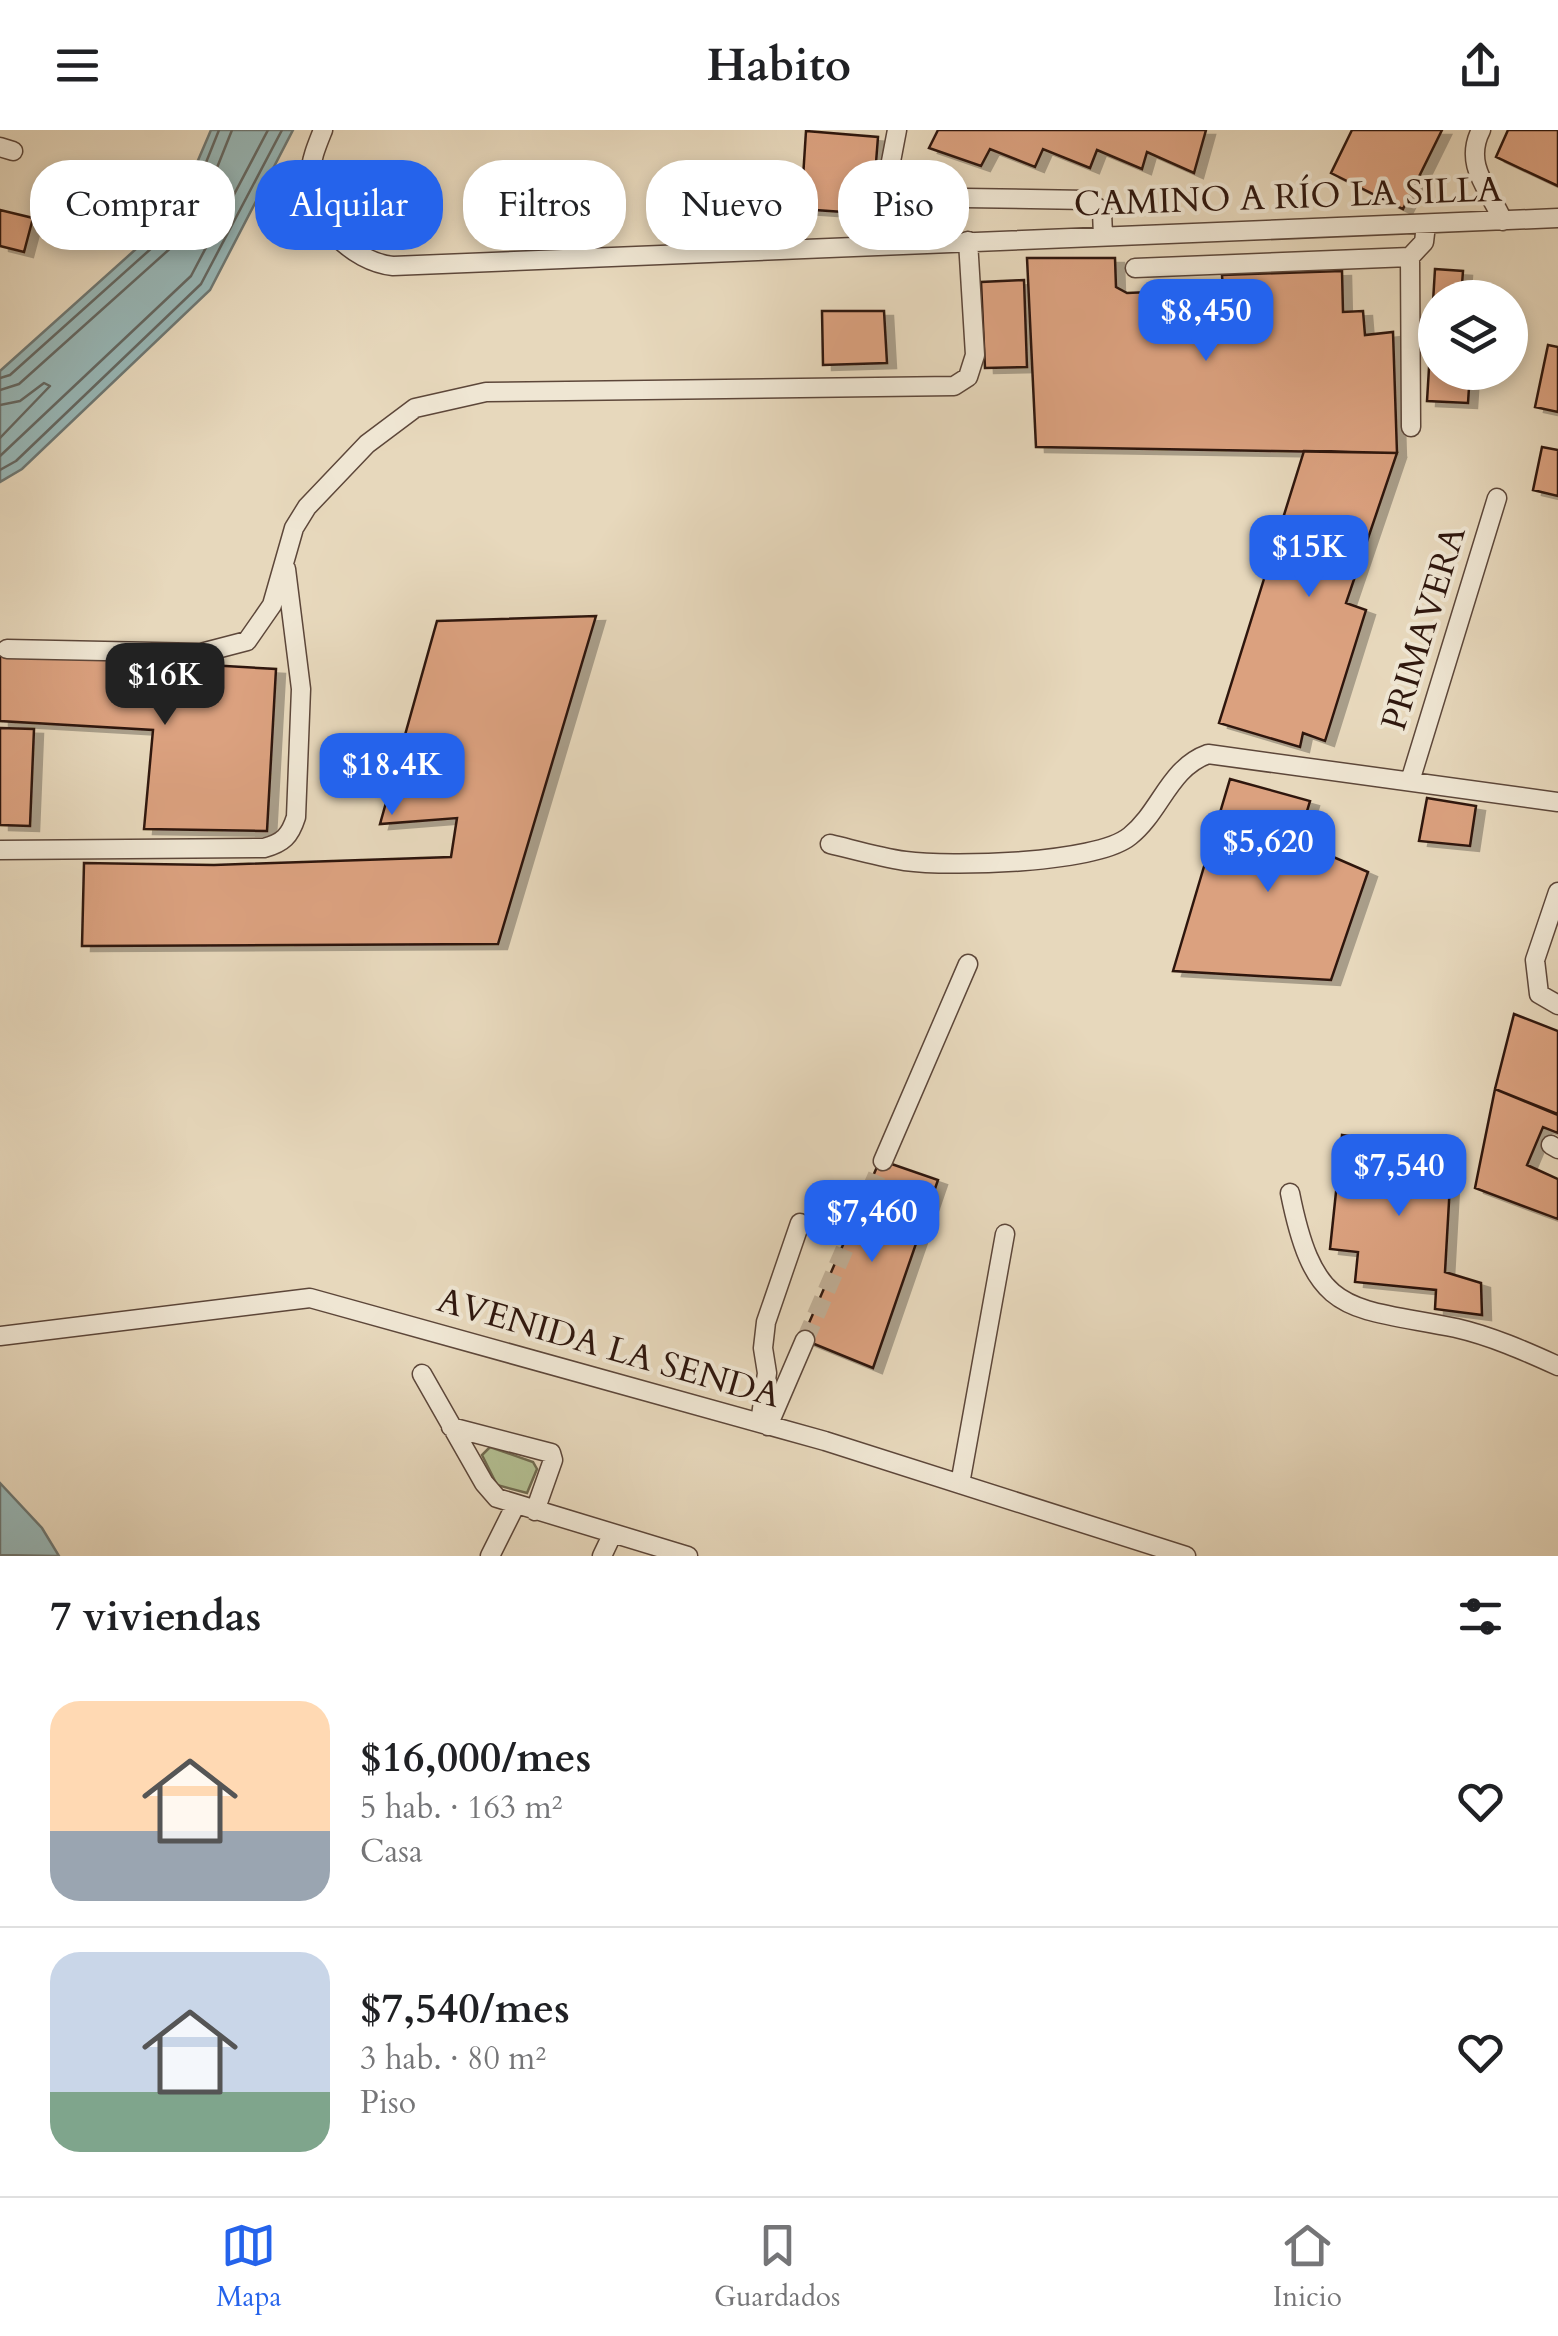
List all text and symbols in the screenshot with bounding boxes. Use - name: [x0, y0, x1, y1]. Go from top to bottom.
- text: Habito: [707, 35, 851, 96]
- icon: menu: [50, 38, 105, 93]
- icon: share: [1453, 38, 1508, 93]
- chip: Comprar: [30, 160, 235, 250]
- chip: Alquilar: [255, 160, 443, 250]
- chip: Filtros: [463, 160, 626, 250]
- chip: Nuevo: [646, 160, 818, 250]
- chip: Piso: [838, 160, 969, 250]
- street label: CAMINO A RÍO LA SILLA: [1073, 166, 1503, 228]
- pin: $8,450: [1125, 279, 1287, 364]
- map controls: [1418, 280, 1528, 390]
- button: layers: [1418, 280, 1528, 390]
- text: $8,450: [1160, 289, 1252, 333]
- pin: $15K: [1250, 515, 1368, 600]
- street label: PRIMAVERA: [1370, 520, 1478, 736]
- text: $15K: [1271, 525, 1347, 569]
- pin: $16K: [106, 643, 224, 728]
- text: $16K: [127, 653, 203, 697]
- pin: $18.4K: [311, 733, 473, 818]
- text: $18.4K: [342, 743, 442, 787]
- pin: $5,620: [1187, 810, 1349, 895]
- text: $5,620: [1222, 820, 1314, 864]
- pin: $7,540: [1318, 1134, 1480, 1219]
- text: $7,540: [1353, 1144, 1445, 1188]
- pin: $7,460: [791, 1180, 953, 1265]
- text: $7,460: [826, 1190, 918, 1234]
- street label: AVENIDA LA SENDA: [432, 1276, 786, 1420]
- text: 7 viviendas: [50, 1588, 261, 1645]
- icon: filters: [1453, 1589, 1508, 1644]
- text: $16,000/mes: [360, 1729, 591, 1786]
- icon: home: [130, 1741, 250, 1861]
- icon: heart: [1453, 1774, 1508, 1829]
- text: 5 hab. · 163 m²: [360, 1786, 563, 1830]
- text: Casa: [360, 1830, 423, 1874]
- text: $7,540/mes: [360, 1980, 570, 2037]
- icon: home: [130, 1992, 250, 2112]
- icon: heart: [1453, 2025, 1508, 2080]
- text: 3 hab. · 80 m²: [360, 2037, 546, 2081]
- text: Piso: [360, 2081, 416, 2125]
- tab: Mapa: [216, 2218, 282, 2316]
- tab: Guardados: [714, 2218, 840, 2316]
- tab: Inicio: [1273, 2218, 1342, 2316]

